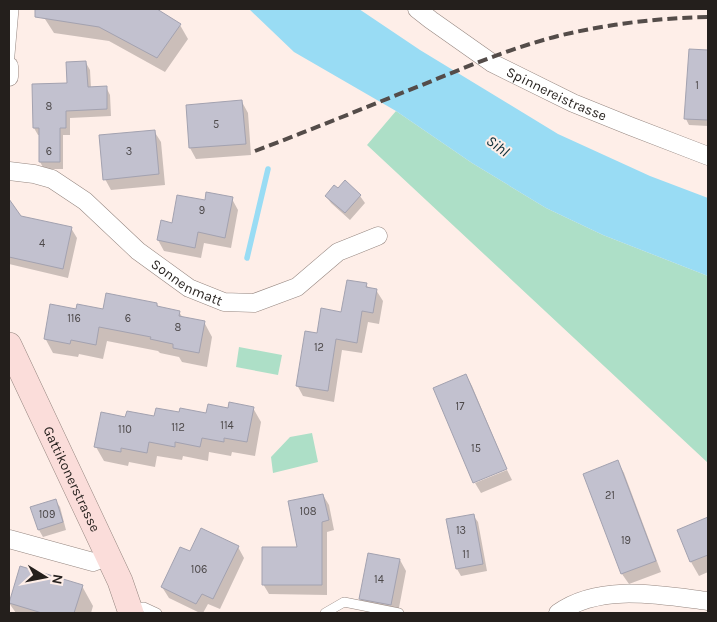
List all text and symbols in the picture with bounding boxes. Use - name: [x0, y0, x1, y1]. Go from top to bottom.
- street label: Spinnereistrasse: [503, 63, 609, 125]
- house number: 1: [695, 79, 699, 92]
- house number: 8: [46, 100, 53, 113]
- house number: 5: [213, 118, 219, 131]
- water label: Sihl: [483, 132, 513, 161]
- house number: 6: [46, 145, 52, 158]
- house number: 3: [126, 145, 132, 158]
- house number: 9: [199, 204, 205, 217]
- house number: 4: [39, 237, 45, 250]
- street label: Sonnenmatt: [148, 255, 225, 310]
- house number: 116: [67, 312, 81, 325]
- house number: 6: [125, 312, 131, 325]
- house number: 8: [175, 321, 182, 334]
- house number: 12: [314, 341, 324, 354]
- house number: 17: [456, 400, 464, 413]
- house number: 114: [220, 419, 234, 432]
- house number: 112: [171, 421, 185, 434]
- street label: Gattikonerstrasse: [39, 423, 104, 535]
- house number: 110: [118, 423, 132, 436]
- house number: 15: [471, 442, 481, 455]
- house number: 21: [605, 489, 615, 502]
- house number: 108: [300, 505, 317, 518]
- house number: 109: [39, 508, 55, 521]
- house number: 13: [456, 524, 466, 537]
- house number: 19: [621, 534, 631, 547]
- house number: 11: [462, 548, 470, 561]
- north arrow: [20, 552, 70, 602]
- house number: 106: [191, 563, 207, 576]
- text: N: [48, 573, 67, 586]
- house number: 14: [374, 573, 384, 586]

